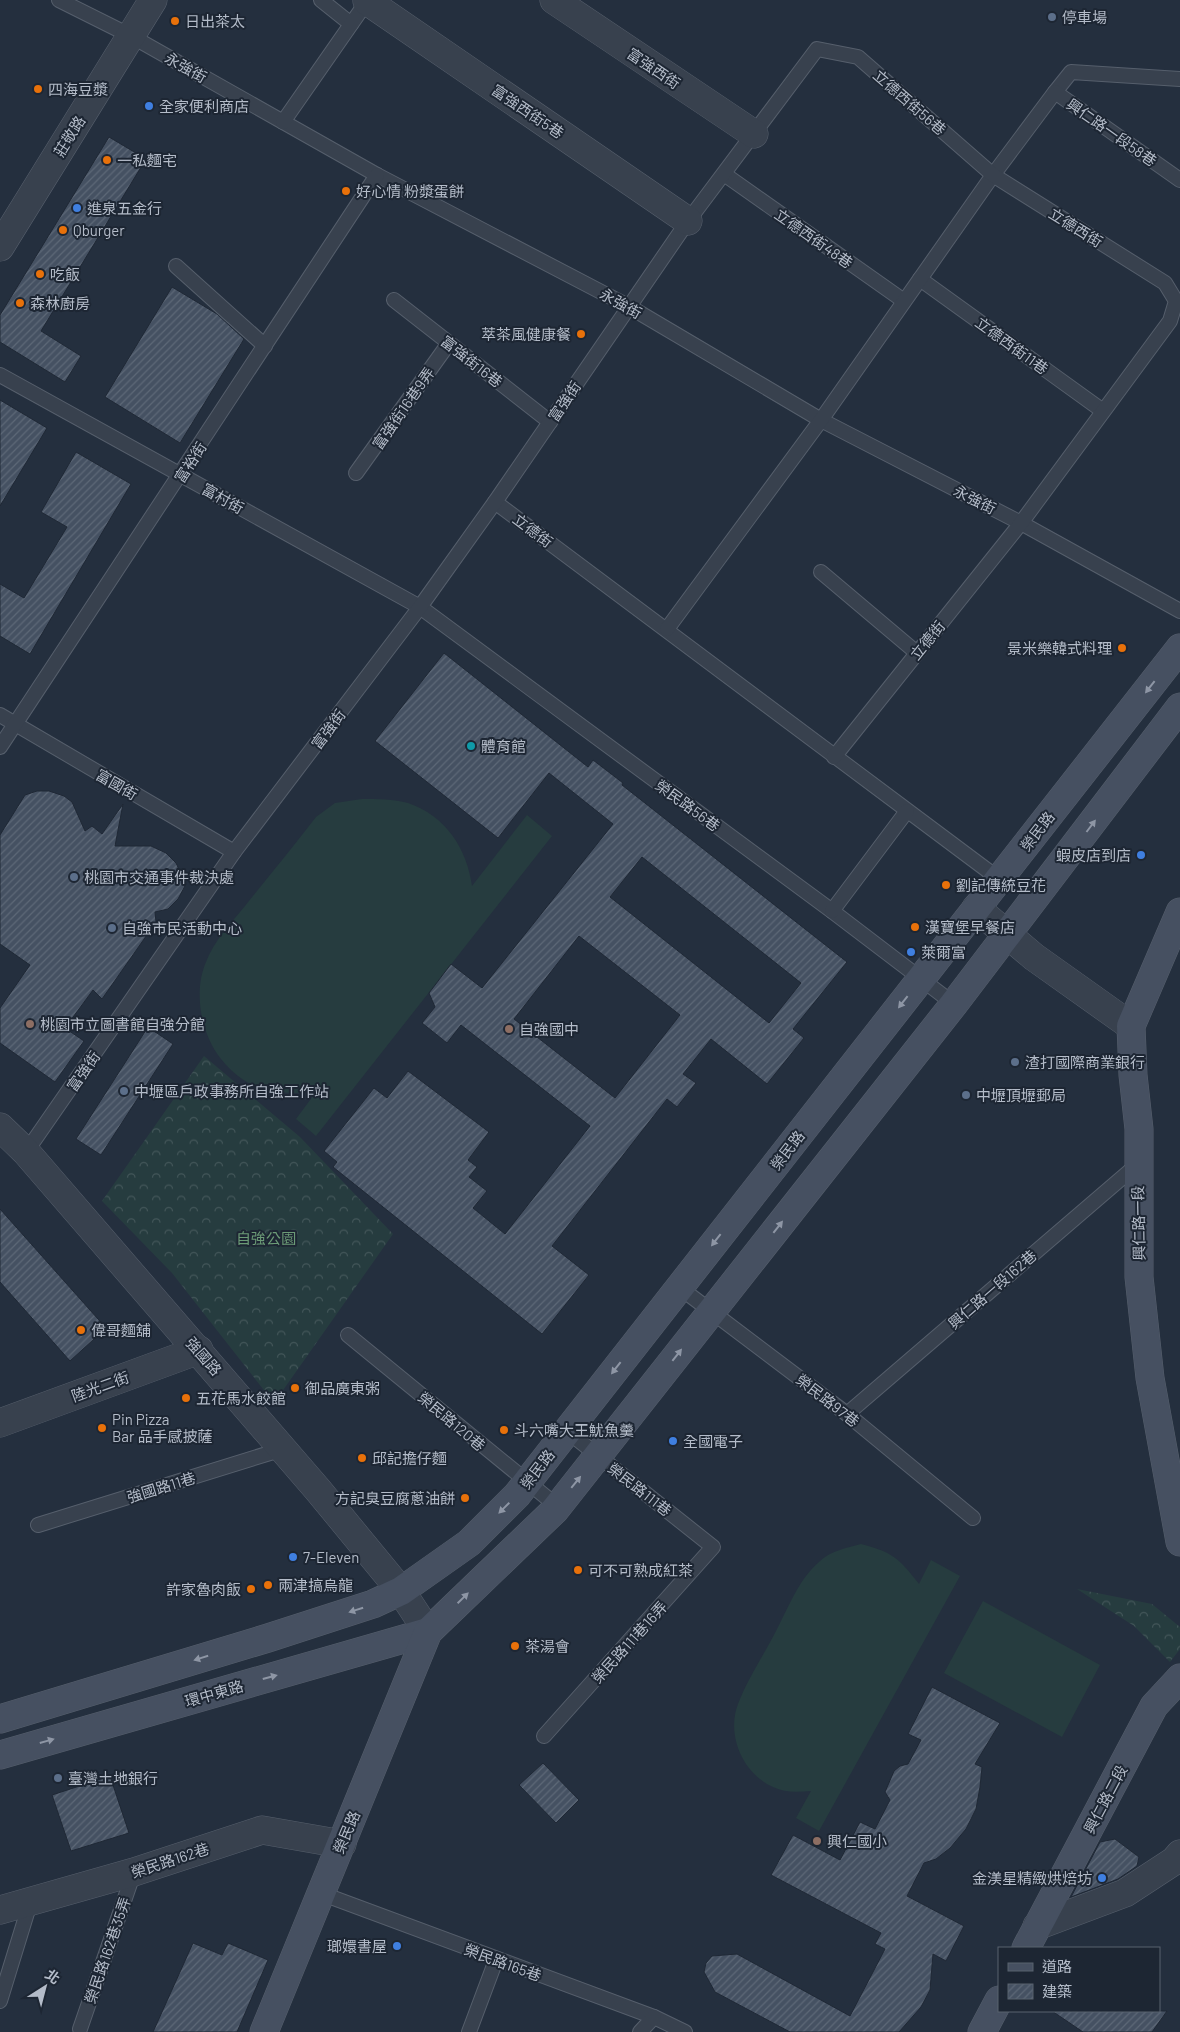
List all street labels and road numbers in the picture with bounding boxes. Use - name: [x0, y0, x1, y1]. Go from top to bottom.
- street label: 富強西街: [624, 44, 684, 92]
- street label: 永強街: [162, 48, 210, 86]
- street label: 立德西街56巷: [870, 66, 950, 138]
- street label: 富強西街5巷: [489, 80, 567, 142]
- street label: 興仁路一段58巷: [1064, 94, 1160, 170]
- street label: 莊敬路: [49, 112, 89, 160]
- street label: 立德西街: [1046, 203, 1106, 251]
- street label: 立德西街48巷: [772, 205, 856, 271]
- street label: 永強街: [597, 284, 645, 322]
- street label: 立德西街11巷: [972, 313, 1052, 377]
- street label: 富強街16巷: [438, 331, 506, 391]
- street label: 富強街16巷9弄: [368, 364, 438, 452]
- street label: 富強街: [544, 377, 584, 425]
- street label: 富裕街: [170, 438, 210, 486]
- street label: 富村街: [199, 479, 247, 517]
- street label: 永強街: [951, 481, 999, 517]
- street label: 立德街: [510, 509, 556, 551]
- street label: 立德街: [906, 617, 948, 663]
- street label: 富強街: [307, 706, 349, 752]
- street label: 富國街: [93, 765, 141, 803]
- street label: 榮民路56巷: [652, 776, 724, 834]
- street label: 榮民路: [1016, 808, 1058, 854]
- street label: 富強街: [63, 1047, 103, 1095]
- street label: 榮民路: [766, 1127, 808, 1173]
- street label: 興仁路一段: [1128, 1185, 1148, 1261]
- street label: 興仁路一段162巷: [944, 1246, 1040, 1332]
- street label: 強國路: [182, 1333, 226, 1379]
- street label: 陸光二街: [69, 1367, 131, 1405]
- street label: 榮民路97巷: [793, 1370, 863, 1430]
- street label: 榮民路120巷: [415, 1388, 489, 1454]
- street label: 榮民路: [516, 1446, 558, 1492]
- street label: 榮民路111巷: [605, 1459, 675, 1519]
- street label: 強國路11巷: [125, 1468, 197, 1506]
- street label: 榮民路111巷16弄: [588, 1597, 670, 1687]
- street label: 環中東路: [183, 1676, 245, 1710]
- street label: 興仁路二段: [1079, 1762, 1131, 1836]
- street label: 榮民路: [329, 1808, 363, 1856]
- street label: 榮民路162巷: [129, 1839, 211, 1881]
- street label: 榮民路162巷35弄: [80, 1894, 134, 2006]
- street label: 榮民路165巷: [462, 1940, 544, 1984]

